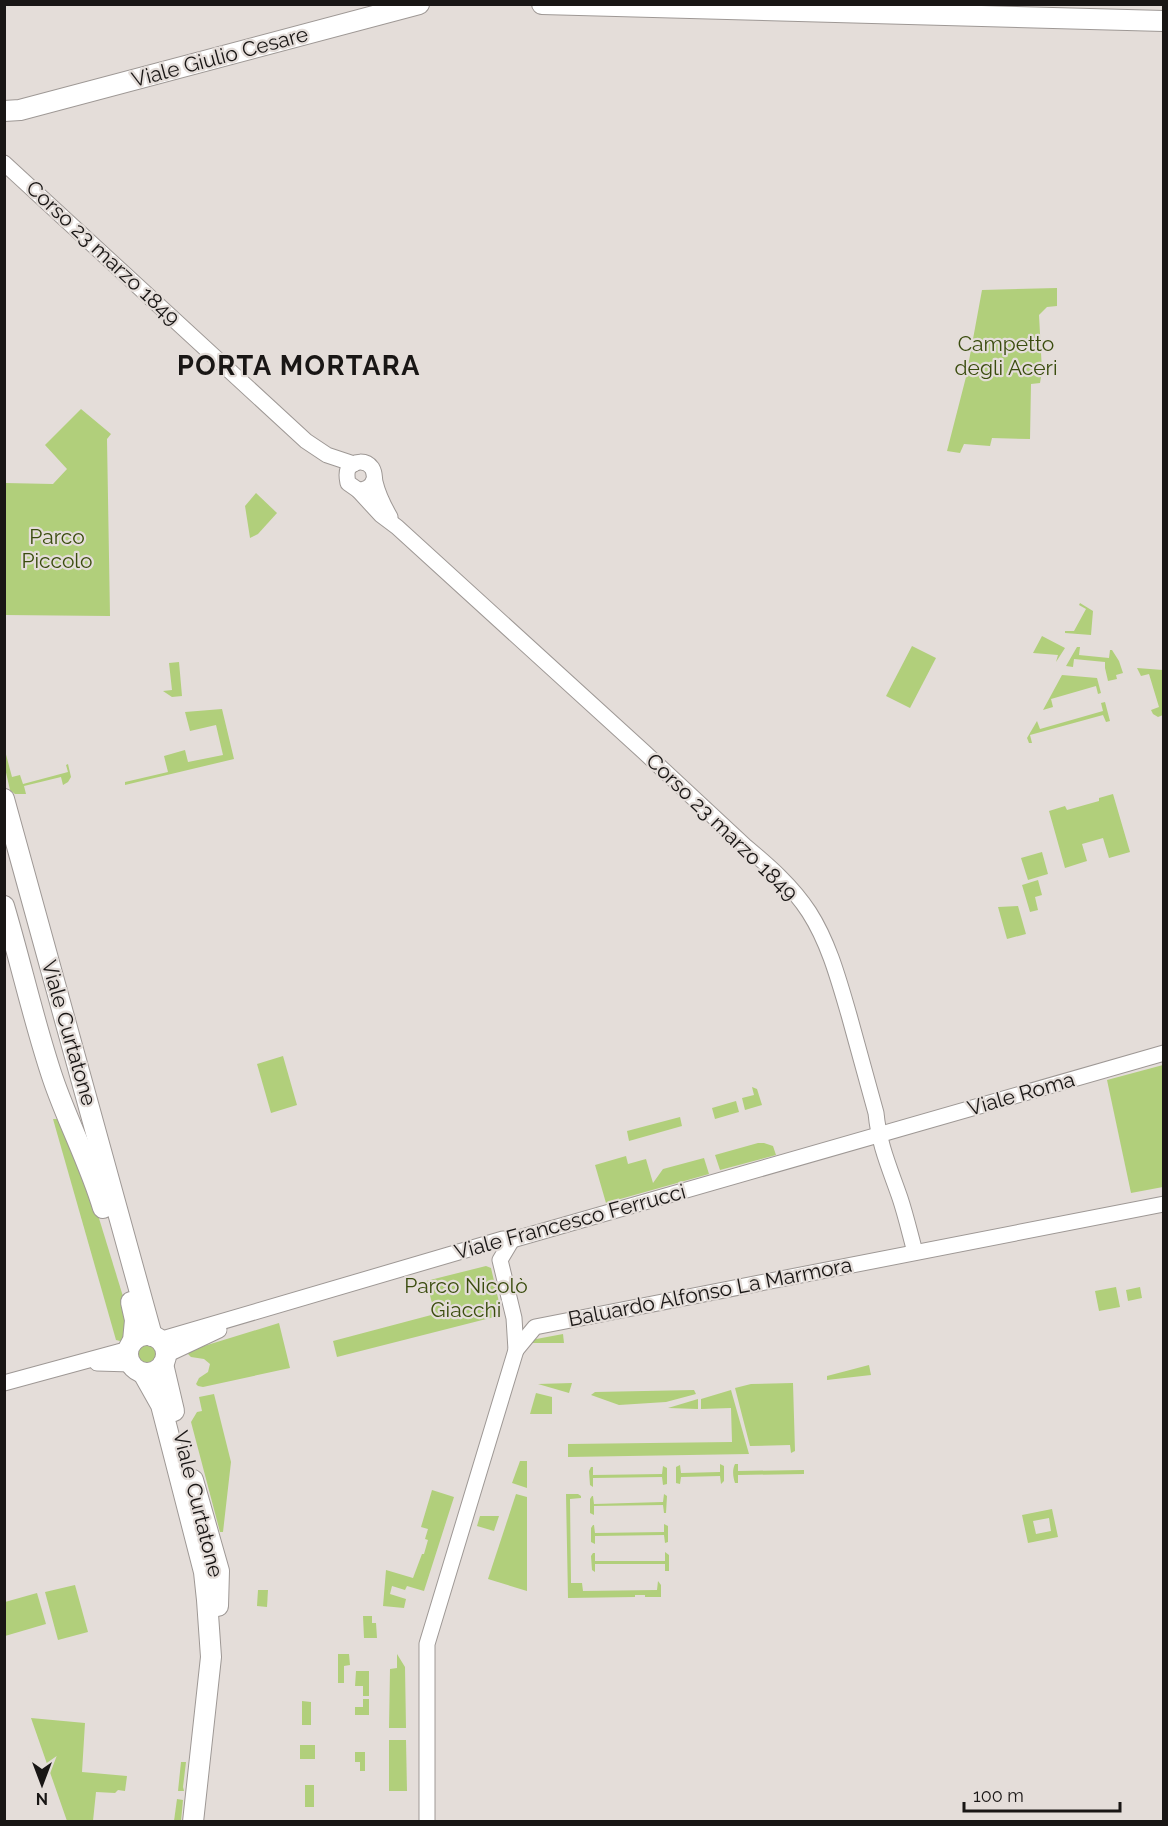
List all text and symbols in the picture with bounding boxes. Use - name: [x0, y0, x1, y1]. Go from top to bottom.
- street label: Viale Giulio Cesare: [129, 21, 311, 92]
- street label: Corso 23 marzo 1849: [21, 175, 185, 330]
- park label: Campetto degli Aceri: [955, 331, 1057, 380]
- district label: PORTA MORTARA: [177, 350, 421, 381]
- park label: Parco Piccolo: [21, 524, 93, 573]
- street label: Corso 23 marzo 1849: [641, 748, 803, 905]
- street label: Viale Curtatone: [37, 957, 102, 1109]
- street label: Viale Roma: [964, 1066, 1077, 1121]
- street label: Viale Francesco Ferrucci: [452, 1179, 688, 1264]
- street label: Baluardo Alfonso La Marmora: [566, 1252, 854, 1331]
- park label: Parco Nicolò Giacchi: [404, 1273, 528, 1322]
- street label: Viale Curtatone: [168, 1428, 229, 1580]
- north arrow: [12, 1754, 72, 1814]
- scale bar: [964, 1775, 1120, 1813]
- text: 100 m: [973, 1785, 1024, 1806]
- text: N: [36, 1789, 48, 1808]

